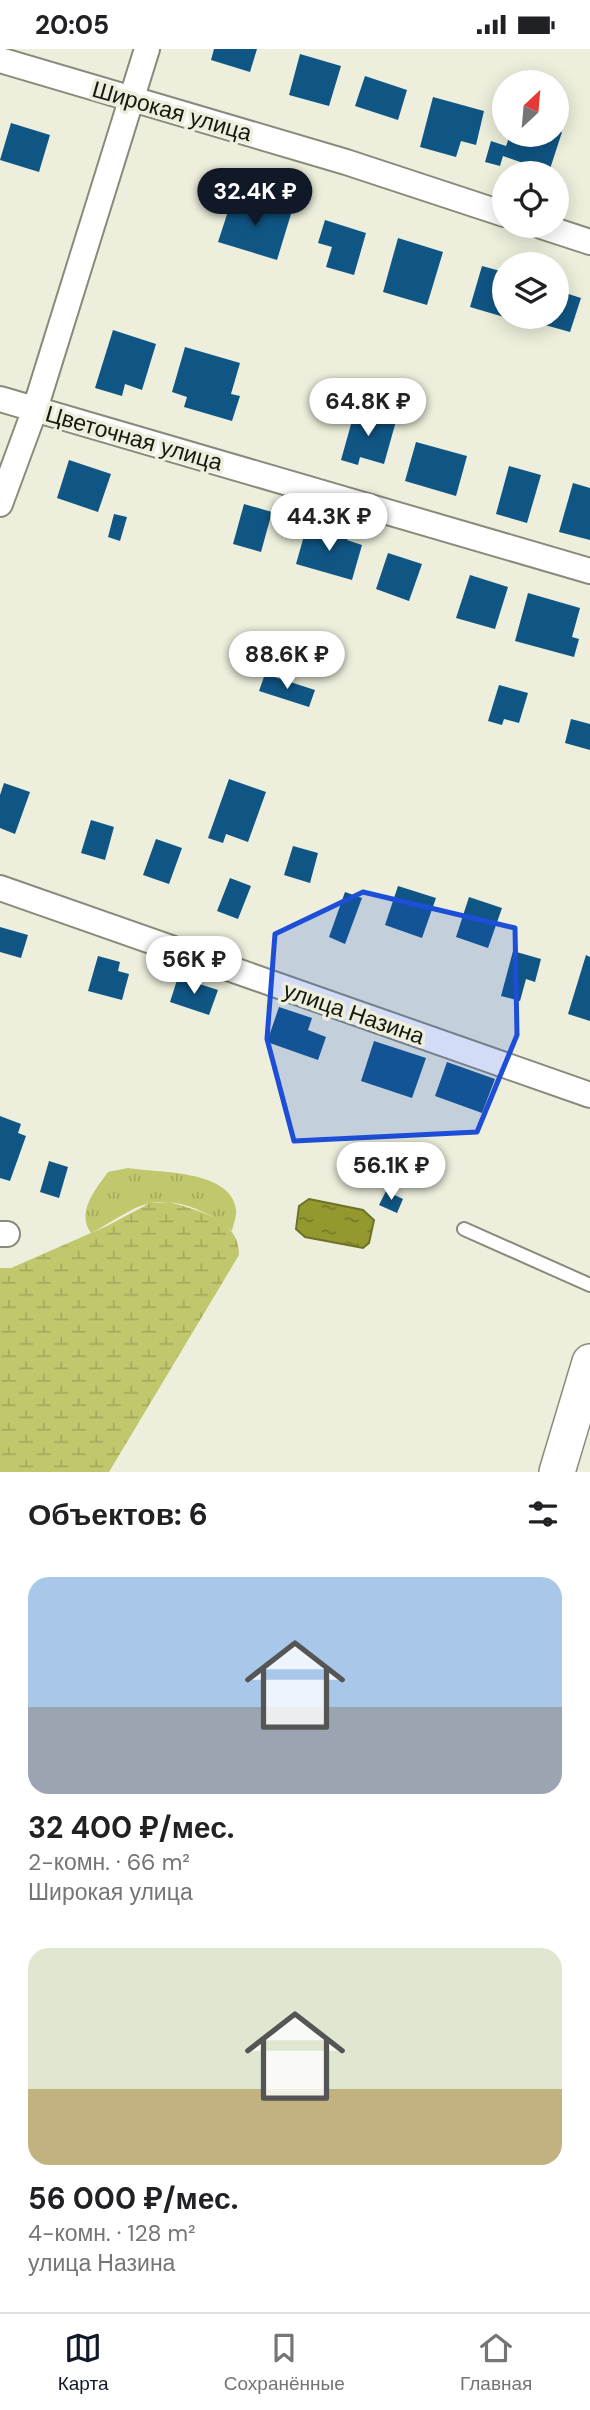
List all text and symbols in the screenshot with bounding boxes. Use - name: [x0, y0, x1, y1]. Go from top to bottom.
- text: 20:05: [35, 8, 109, 42]
- north arrow: [492, 70, 569, 147]
- map controls: [492, 70, 569, 329]
- street label: Широкая улица: [89, 74, 255, 148]
- button: locate: [492, 161, 569, 238]
- pin: 32.4K ₽: [190, 169, 320, 228]
- text: 32.4K ₽: [213, 176, 297, 206]
- button: layers: [492, 252, 569, 329]
- pin: 64.8K ₽: [303, 379, 433, 438]
- text: 64.8K ₽: [325, 386, 411, 416]
- street label: Цветочная улица: [42, 398, 226, 478]
- pin: 44.3K ₽: [264, 493, 394, 553]
- text: 44.3K ₽: [286, 501, 372, 531]
- pin: 88.6K ₽: [222, 631, 352, 691]
- text: 88.6K ₽: [245, 639, 329, 669]
- pin: 56K ₽: [145, 937, 243, 996]
- text: 56K ₽: [162, 944, 226, 974]
- street label: улица Назина: [279, 975, 429, 1051]
- pin: 56.1K ₽: [326, 1143, 456, 1202]
- text: 56.1K ₽: [353, 1150, 430, 1180]
- text: Объектов: 6: [28, 1495, 208, 1534]
- icon: filters: [524, 1495, 562, 1533]
- icon: home: [232, 1622, 358, 1748]
- text: 32 400 ₽/мес.: [28, 1808, 234, 1847]
- text: 2-комн. · 66 m²: [28, 1847, 190, 1877]
- text: Широкая улица: [28, 1877, 193, 1907]
- icon: home: [232, 1993, 358, 2119]
- text: 56 000 ₽/мес.: [28, 2179, 238, 2218]
- text: 4-комн. · 128 m²: [28, 2218, 196, 2248]
- text: улица Назина: [28, 2248, 175, 2278]
- tab: Карта: [58, 2329, 108, 2396]
- tab: Сохранённые: [224, 2329, 345, 2396]
- tab: Главная: [460, 2329, 532, 2396]

